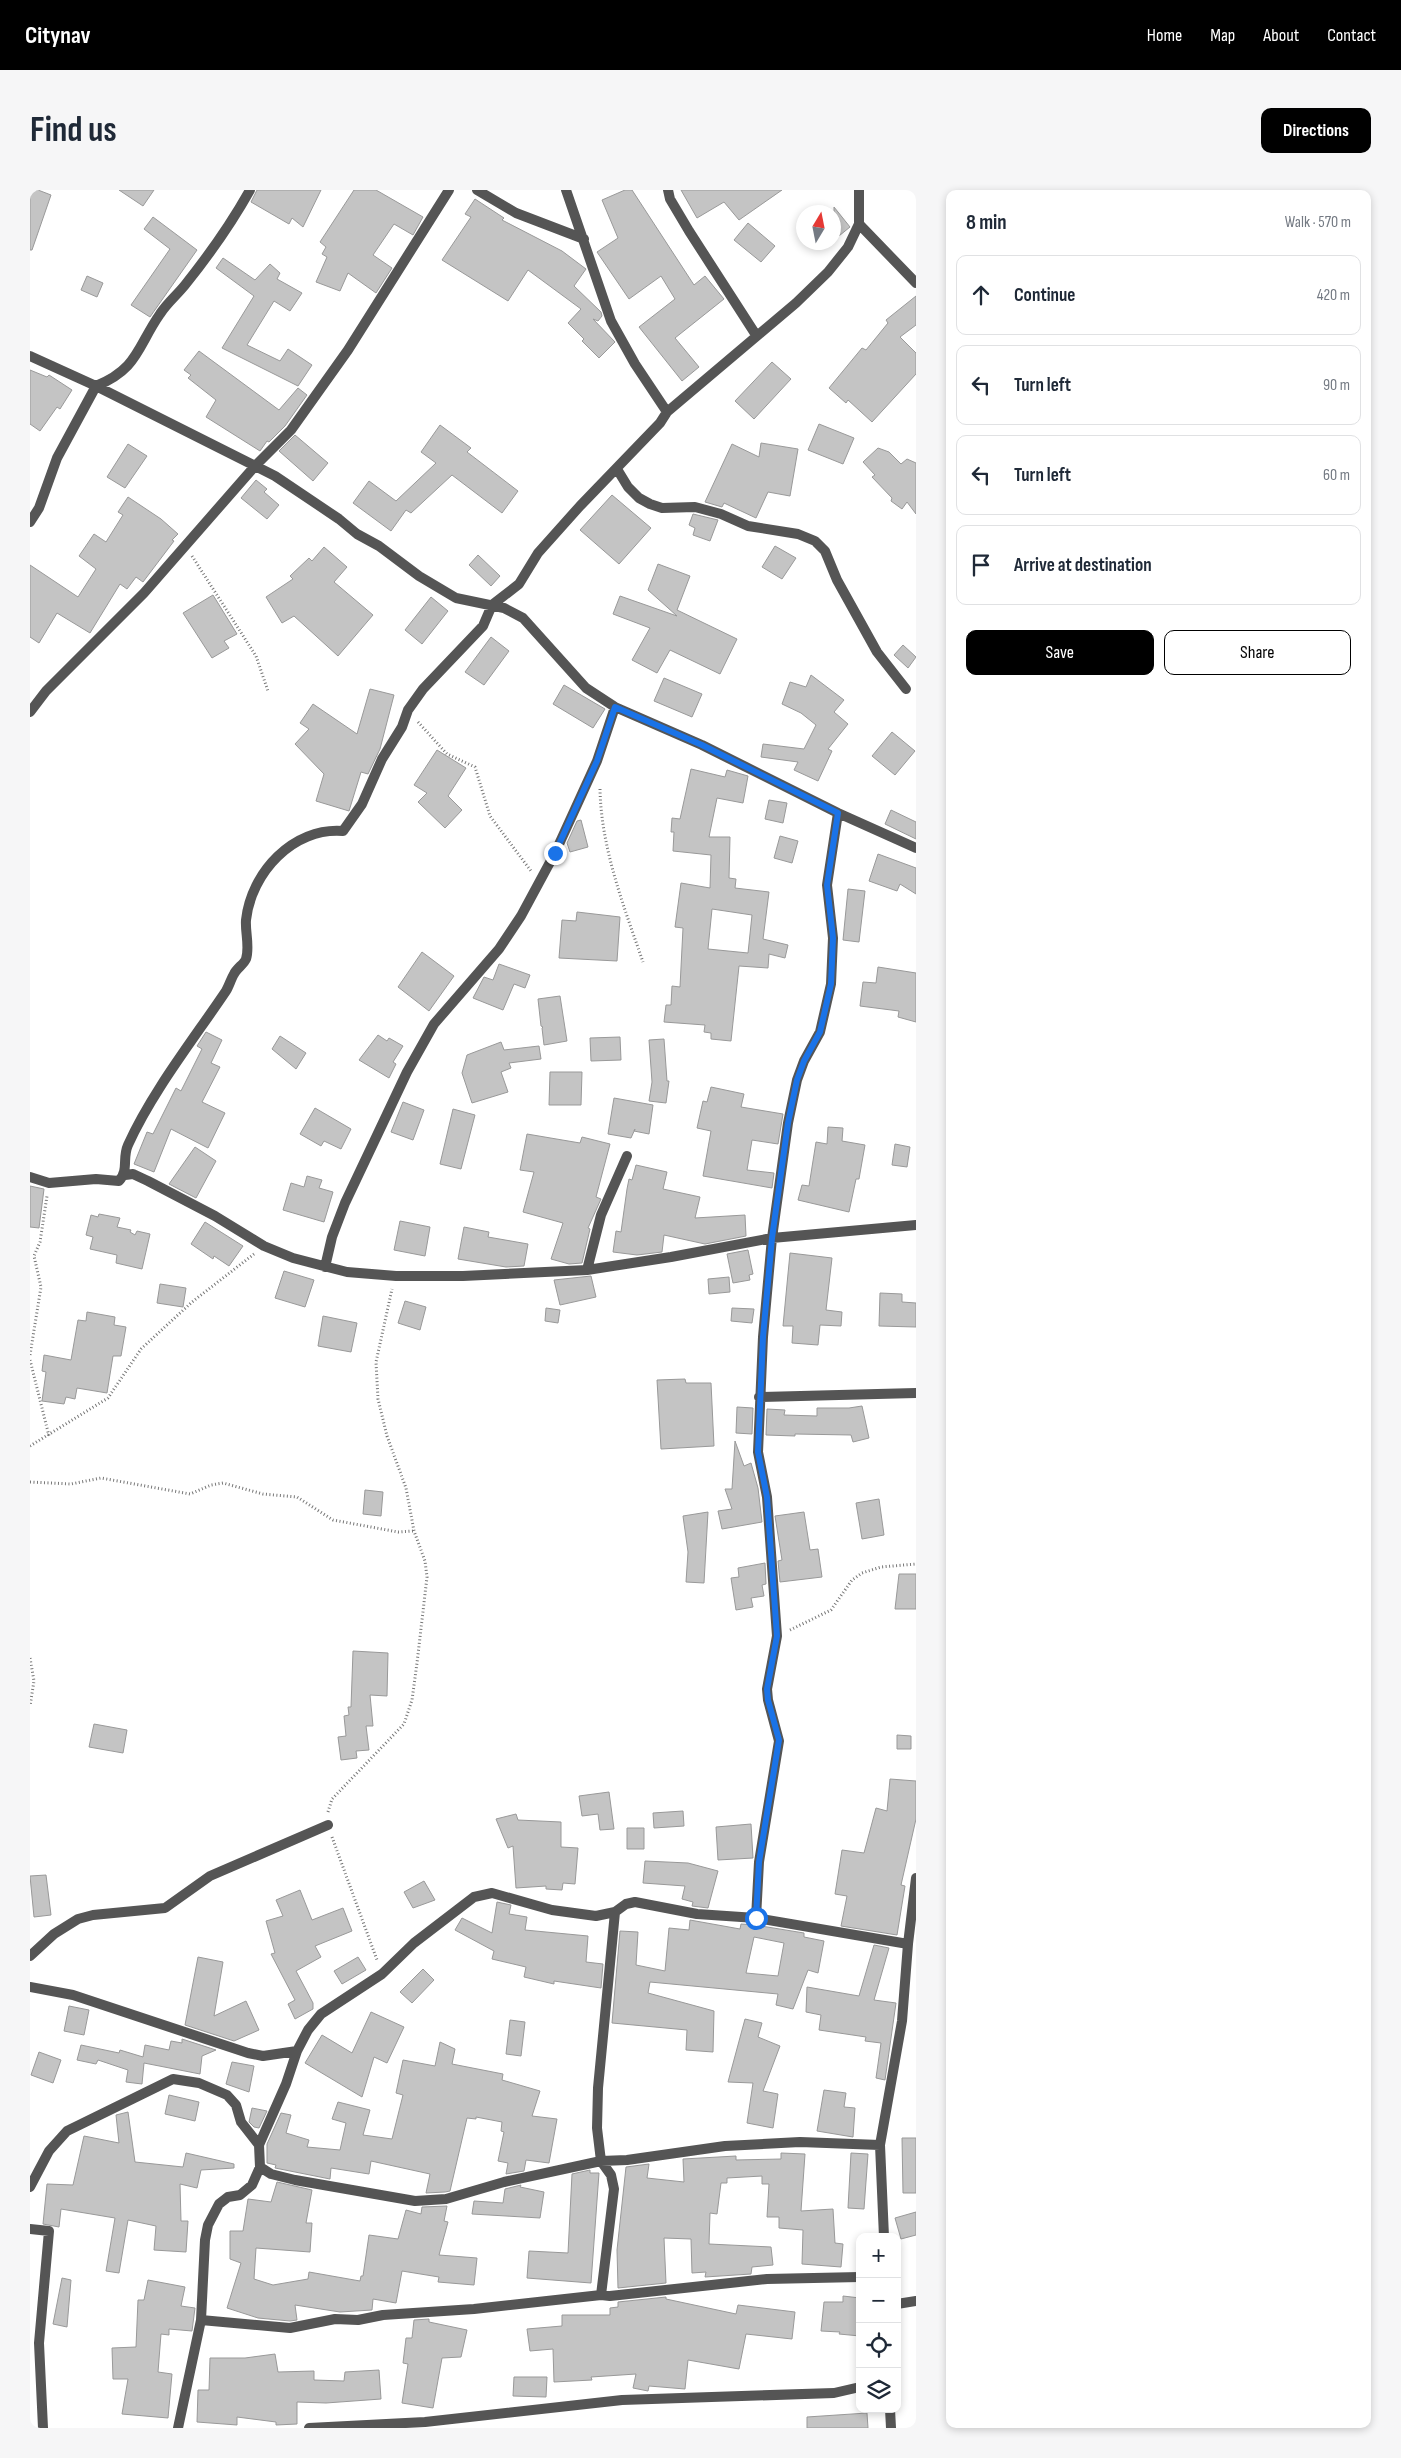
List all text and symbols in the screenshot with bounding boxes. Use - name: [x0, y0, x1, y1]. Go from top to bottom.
- text: Citynav: [25, 21, 91, 50]
- text: Home: [1147, 25, 1182, 46]
- text: Map: [1210, 25, 1235, 46]
- text: About: [1263, 25, 1299, 46]
- text: Contact: [1327, 25, 1376, 46]
- button: Directions: [1261, 108, 1371, 153]
- text: Find us: [30, 109, 117, 152]
- north arrow: [796, 205, 841, 250]
- text: 8 min: [966, 210, 1007, 235]
- text: Walk · 570 m: [1285, 213, 1351, 232]
- icon: ahead: [967, 281, 995, 309]
- text: Continue: [1014, 284, 1075, 307]
- text: 420 m: [1317, 286, 1350, 305]
- icon: left: [967, 371, 995, 399]
- text: Turn left: [1014, 374, 1071, 397]
- text: 90 m: [1323, 376, 1350, 395]
- icon: left: [967, 461, 995, 489]
- text: Turn left: [1014, 464, 1071, 487]
- text: 60 m: [1323, 466, 1350, 485]
- icon: arrive: [967, 551, 995, 579]
- text: Arrive at destination: [1014, 554, 1152, 577]
- button: Save: [966, 630, 1154, 675]
- button: Share: [1164, 630, 1351, 675]
- route end: [544, 842, 567, 865]
- route start: [745, 1907, 768, 1930]
- map controls: [856, 2233, 901, 2413]
- button: +: [856, 2233, 901, 2278]
- button: −: [856, 2278, 901, 2323]
- button: locate: [856, 2323, 901, 2368]
- button: layers: [856, 2368, 901, 2413]

